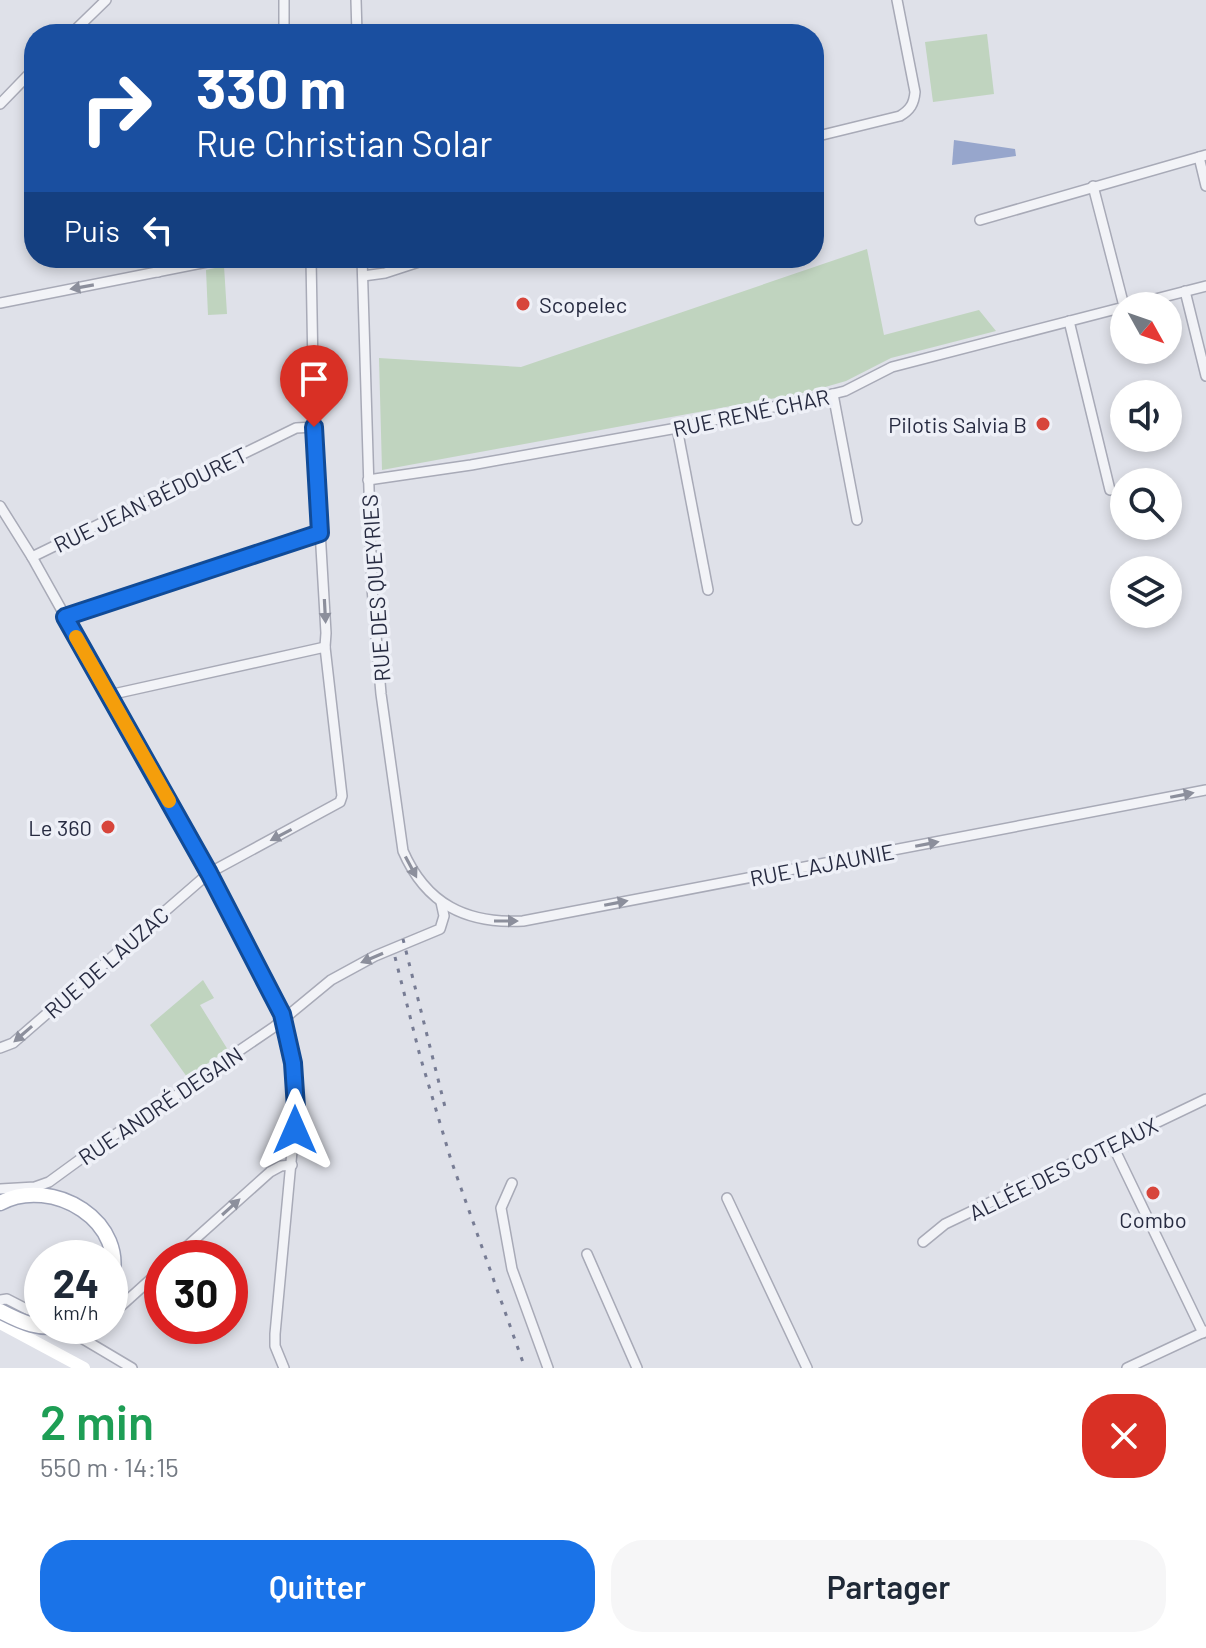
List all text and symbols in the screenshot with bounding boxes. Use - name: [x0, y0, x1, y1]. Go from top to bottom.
- text: 330 m: [196, 53, 346, 120]
- icon: right: [64, 56, 168, 160]
- text: Rue Christian Solar: [196, 121, 492, 164]
- icon: left: [136, 208, 180, 252]
- text: Puis: [64, 212, 120, 248]
- one-way arrow: [69, 282, 94, 294]
- place label: Scopelec: [539, 291, 627, 317]
- north arrow: [1110, 292, 1182, 364]
- map controls: [1110, 292, 1182, 628]
- marker: Scopelec: [514, 295, 532, 313]
- pin: [280, 345, 348, 427]
- icon: arrive: [292, 357, 336, 401]
- button: sound: [1110, 380, 1182, 452]
- street label: RUE RENÉ CHAR: [670, 383, 832, 441]
- place label: Pilotis Salvia B: [888, 411, 1027, 437]
- marker: Pilotis Salvia B: [1034, 415, 1052, 433]
- street label: RUE JEAN BÉDOURET: [49, 441, 251, 557]
- button: search: [1110, 468, 1182, 540]
- street label: RUE DES QUEYRIES: [355, 494, 395, 682]
- button: layers: [1110, 556, 1182, 628]
- one-way arrow: [319, 599, 332, 624]
- one-way arrow: [1170, 788, 1195, 801]
- place label: Le 360: [28, 814, 92, 840]
- marker: Le 360: [99, 818, 117, 836]
- one-way arrow: [270, 828, 293, 842]
- street label: RUE LAJAUNIE: [748, 837, 896, 891]
- one-way arrow: [914, 837, 939, 849]
- one-way arrow: [404, 856, 418, 879]
- one-way arrow: [604, 896, 629, 909]
- street label: RUE DE LAUZAC: [39, 901, 173, 1023]
- one-way arrow: [494, 915, 519, 927]
- one-way arrow: [360, 951, 383, 964]
- one-way arrow: [13, 1025, 33, 1042]
- street label: RUE ANDRÉ DEGAIN: [73, 1040, 247, 1170]
- position arrow: [253, 1088, 337, 1172]
- street label: ALLÉE DES COTEAUX: [964, 1111, 1162, 1225]
- marker: Combo: [1144, 1184, 1162, 1202]
- one-way arrow: [221, 1199, 241, 1216]
- place label: Combo: [1119, 1206, 1187, 1232]
- speed limit sign: 30: [144, 1240, 248, 1344]
- text: 24: [53, 1258, 99, 1306]
- text: km/h: [53, 1300, 99, 1324]
- text: 2 min: [40, 1392, 154, 1450]
- button: close: [1082, 1394, 1166, 1478]
- text: 550 m · 14:15: [40, 1451, 179, 1482]
- button: Quitter: [40, 1540, 595, 1632]
- button: Partager: [611, 1540, 1166, 1632]

